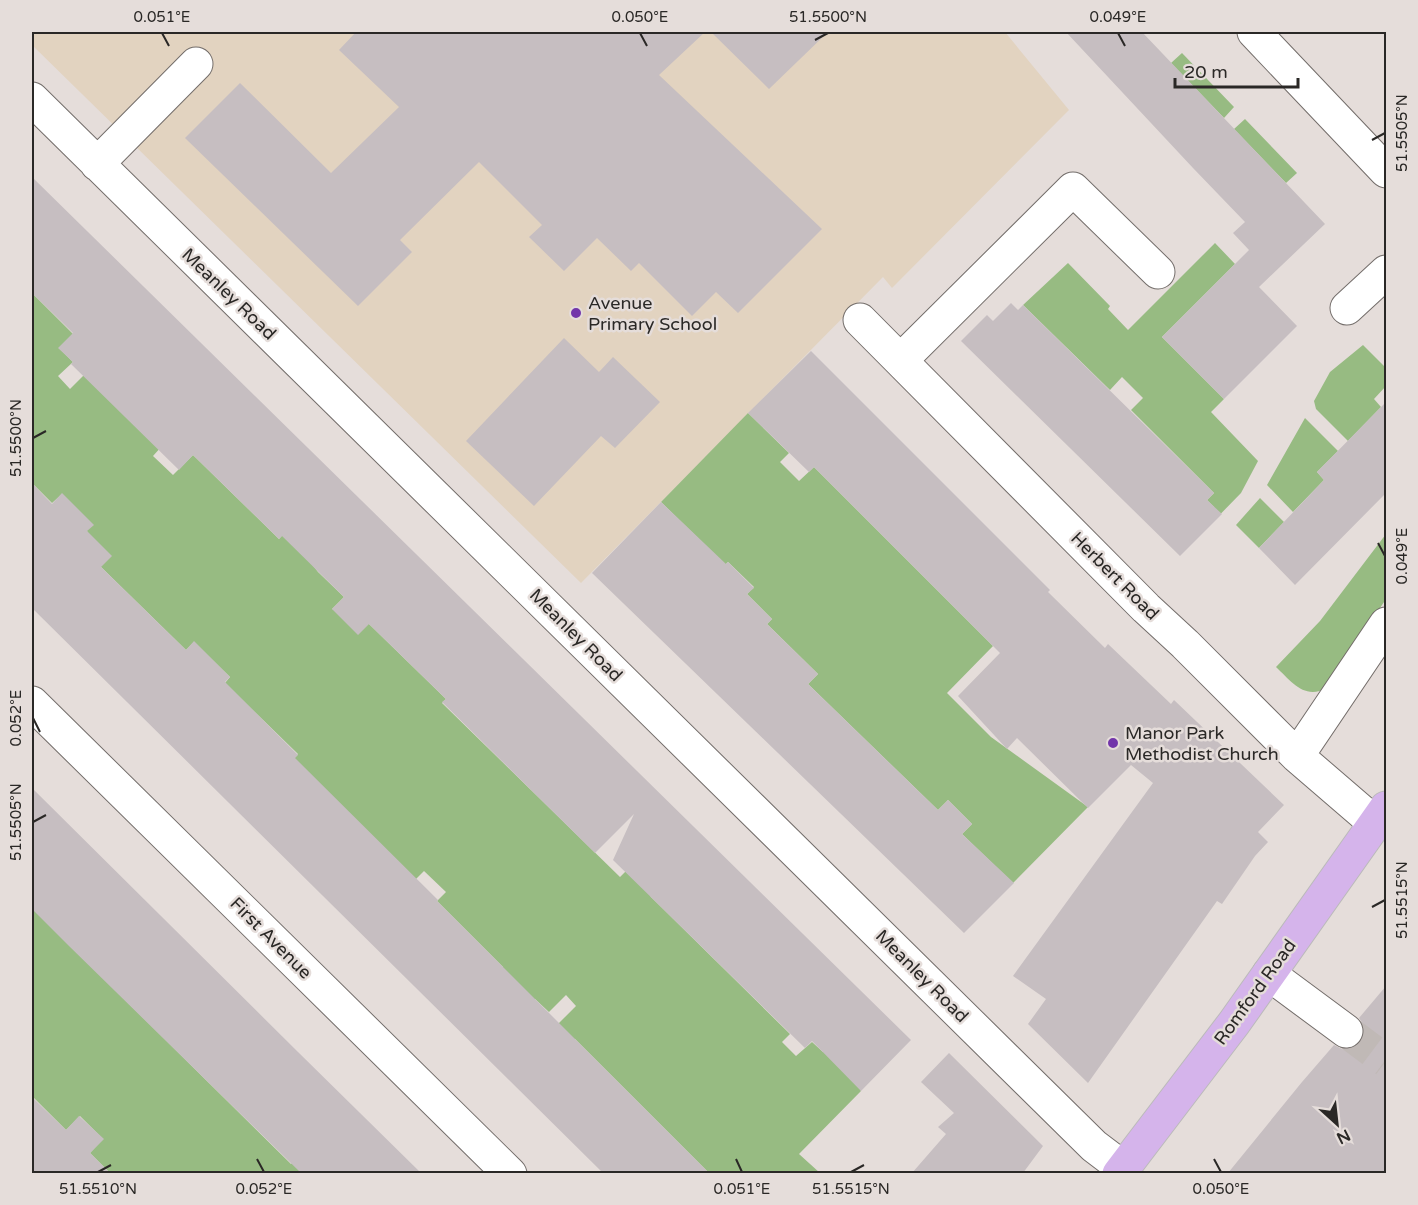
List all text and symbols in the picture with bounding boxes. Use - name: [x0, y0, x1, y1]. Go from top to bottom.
- text: 0.051°E: [134, 8, 190, 26]
- text: 0.050°E: [612, 8, 668, 26]
- text: 51.5500°N: [789, 8, 867, 26]
- text: 0.049°E: [1090, 8, 1146, 26]
- scale bar: [1175, 51, 1298, 89]
- text: 20 m: [1184, 61, 1228, 83]
- text: 51.5505°N: [1393, 94, 1411, 172]
- street label: Meanley Road: [177, 244, 281, 344]
- place label: Avenue Primary School: [588, 292, 717, 335]
- marker: Avenue Primary School: [569, 306, 583, 320]
- text: 51.5500°N: [7, 399, 25, 477]
- street label: Herbert Road: [1066, 527, 1164, 625]
- text: 0.049°E: [1393, 528, 1411, 584]
- street label: Meanley Road: [525, 584, 627, 686]
- text: 0.052°E: [7, 690, 25, 746]
- place label: Manor Park Methodist Church: [1125, 722, 1279, 765]
- marker: Manor Park Methodist Church: [1106, 736, 1120, 750]
- text: 51.5505°N: [7, 783, 25, 861]
- text: 51.5515°N: [1393, 861, 1411, 939]
- street label: First Avenue: [226, 893, 316, 983]
- street label: Meanley Road: [871, 925, 973, 1027]
- street label: Romford Road: [1209, 935, 1301, 1049]
- north arrow: [1307, 1094, 1367, 1154]
- text: N: [1333, 1125, 1354, 1148]
- text: 51.5510°N: [59, 1180, 137, 1198]
- text: 0.052°E: [236, 1180, 292, 1198]
- text: 0.051°E: [714, 1180, 770, 1198]
- text: 51.5515°N: [812, 1180, 890, 1198]
- text: 0.050°E: [1193, 1180, 1249, 1198]

